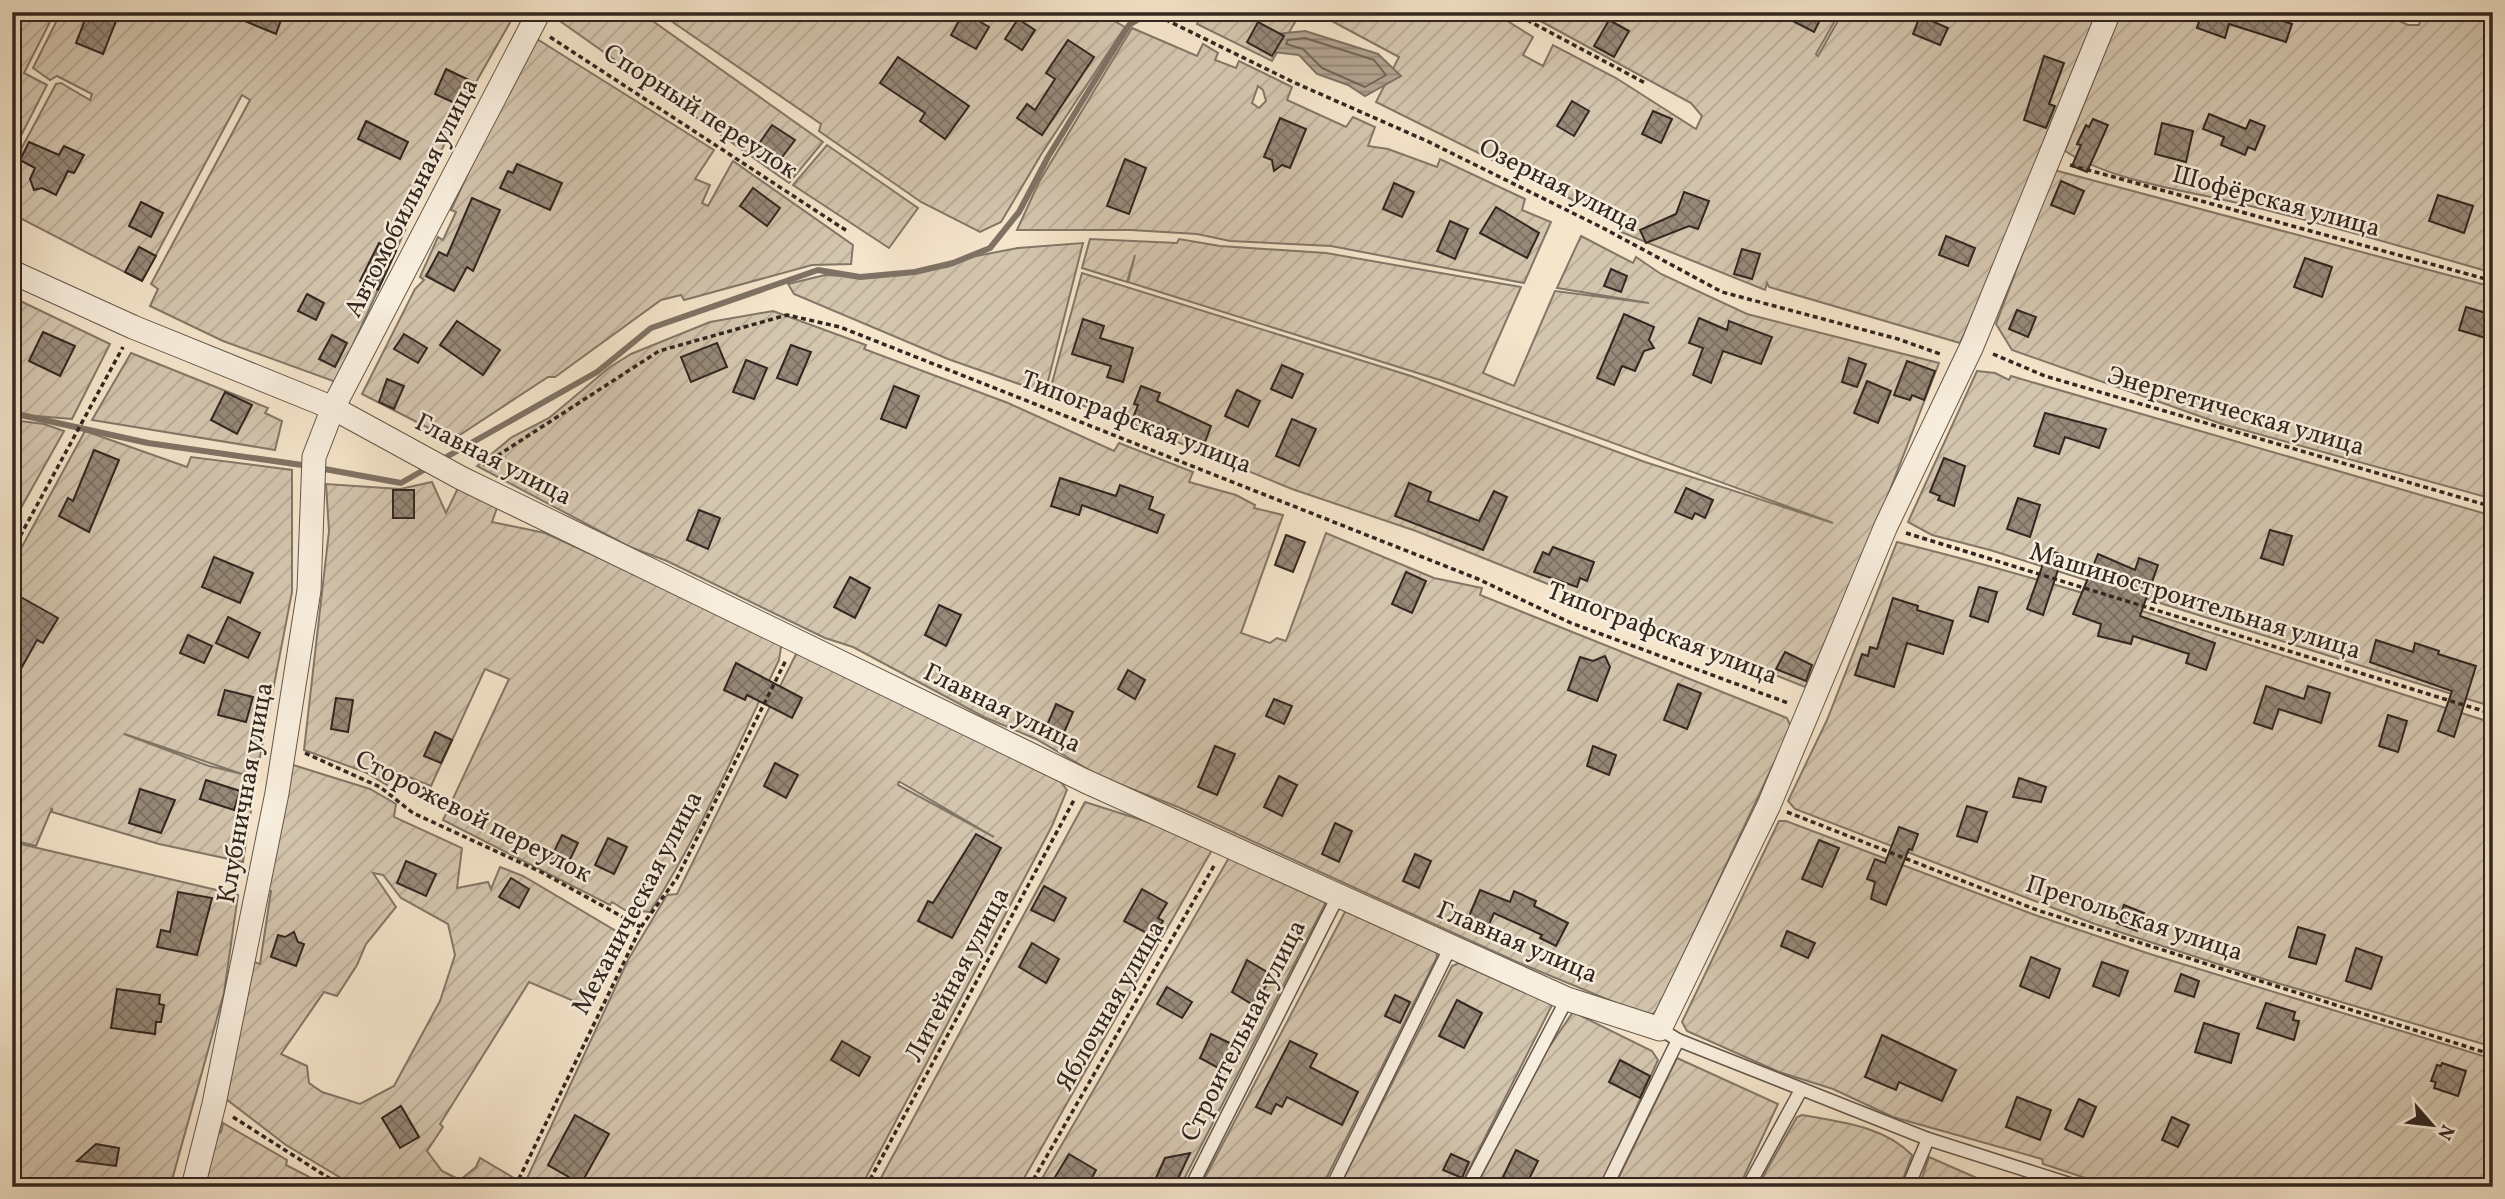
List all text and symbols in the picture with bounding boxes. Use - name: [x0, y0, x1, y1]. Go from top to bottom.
- street label: Спорный переулок: [596, 35, 805, 189]
- street label: Автомобильная улица: [336, 72, 488, 324]
- street label: Озерная улица: [1472, 130, 1646, 242]
- street label: Шофёрская улица: [2168, 157, 2384, 247]
- street label: Энергетическая улица: [2103, 358, 2369, 466]
- street label: Типографская улица: [1015, 362, 1257, 484]
- street label: Главная улица: [408, 405, 578, 515]
- street label: Машиностроительная улица: [2025, 534, 2365, 670]
- street label: Типографская улица: [1541, 573, 1783, 695]
- street label: Главная улица: [917, 655, 1087, 763]
- street label: Клубничная улица: [209, 679, 283, 907]
- street label: Сторожевой переулок: [348, 742, 598, 892]
- street label: Механическая улица: [564, 785, 712, 1021]
- street label: Прегольская улица: [2020, 867, 2248, 971]
- street label: Литейная улица: [897, 881, 1019, 1069]
- street label: Главная улица: [1431, 893, 1603, 993]
- street label: Яблочная улица: [1048, 914, 1174, 1098]
- street label: Строительная улица: [1172, 914, 1316, 1148]
- north arrow: [2396, 1090, 2466, 1160]
- text: N: [2430, 1120, 2460, 1144]

